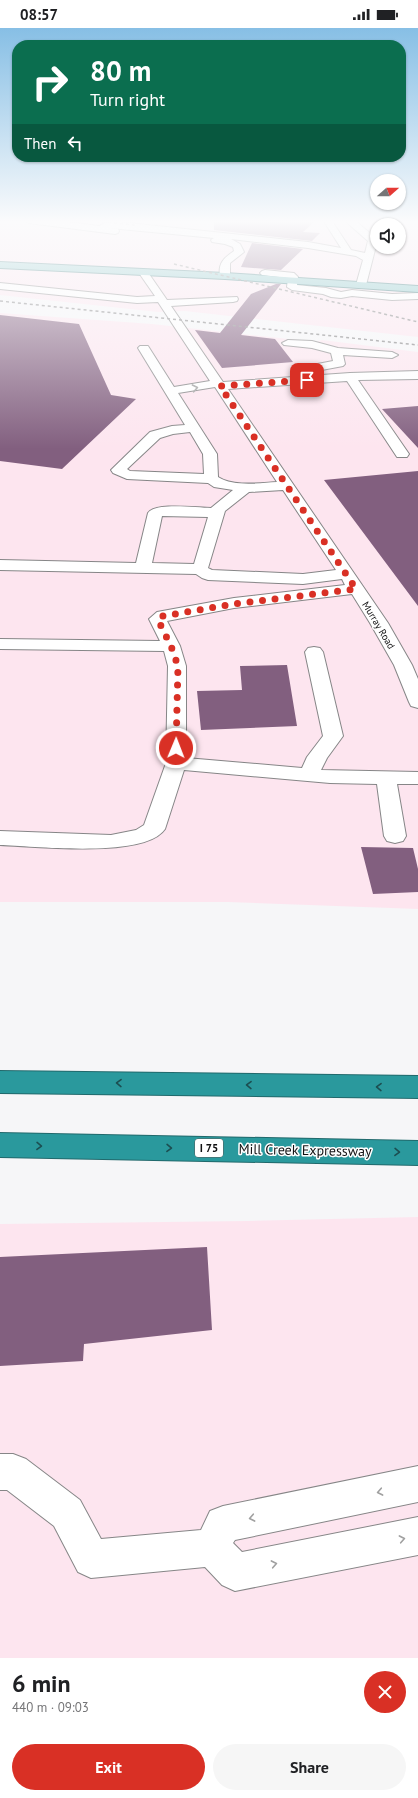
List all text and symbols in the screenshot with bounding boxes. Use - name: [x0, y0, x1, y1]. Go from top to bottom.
- text: 08:57: [20, 5, 58, 24]
- text: 80 m: [90, 52, 151, 89]
- icon: right: [24, 56, 76, 108]
- text: Turn right: [90, 88, 165, 111]
- icon: left: [64, 132, 86, 154]
- text: Then: [24, 134, 56, 153]
- north arrow: [370, 174, 406, 210]
- map controls: [370, 174, 406, 254]
- button: sound: [370, 218, 406, 254]
- pin: [290, 363, 324, 397]
- icon: arrive: [296, 369, 318, 391]
- one-way arrow: [192, 384, 198, 393]
- street label: Murray Road: [359, 599, 398, 651]
- position arrow: [155, 727, 197, 769]
- one-way arrow: [116, 1079, 122, 1087]
- one-way arrow: [246, 1081, 252, 1089]
- one-way arrow: [376, 1083, 382, 1091]
- road number: I 75: [195, 1139, 223, 1157]
- street label: Mill Creek Expressway: [238, 1140, 372, 1160]
- one-way arrow: [36, 1141, 42, 1150]
- one-way arrow: [166, 1144, 172, 1152]
- one-way arrow: [394, 1148, 400, 1156]
- one-way arrow: [377, 1487, 383, 1496]
- one-way arrow: [249, 1513, 255, 1521]
- one-way arrow: [399, 1535, 405, 1543]
- one-way arrow: [271, 1560, 277, 1569]
- text: 6 min: [12, 1668, 71, 1699]
- button: close: [364, 1671, 406, 1713]
- text: 440 m · 09:03: [12, 1699, 89, 1716]
- button: Exit: [12, 1744, 205, 1790]
- button: Share: [213, 1744, 406, 1790]

